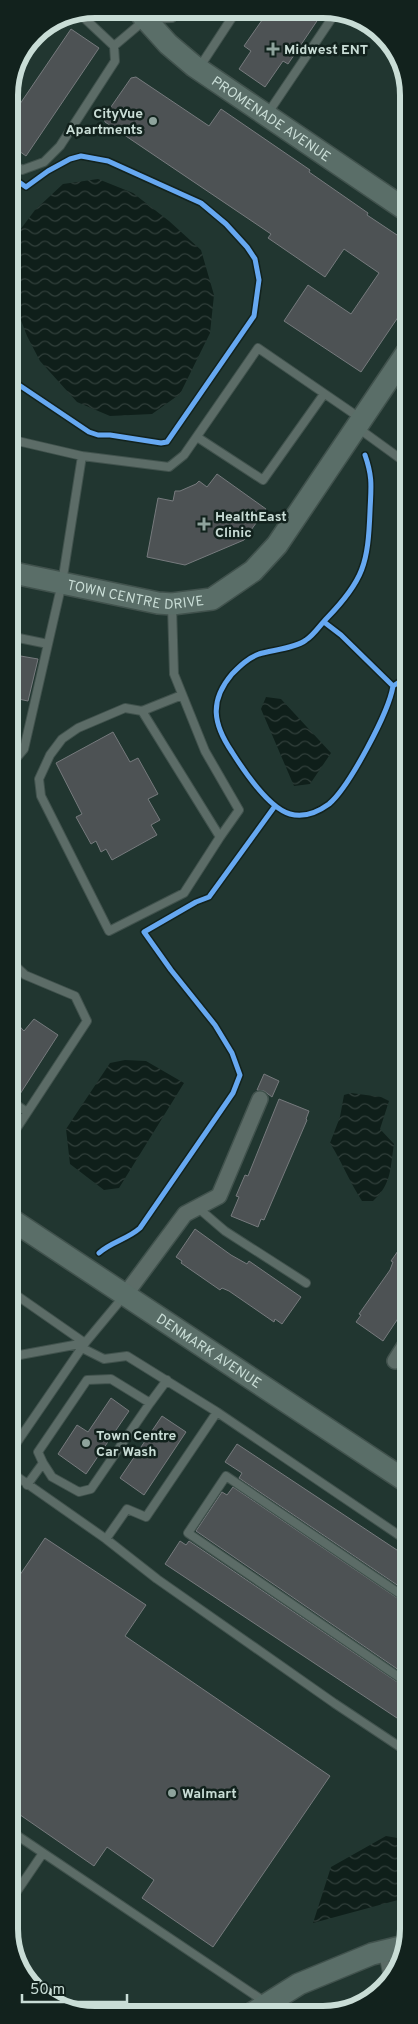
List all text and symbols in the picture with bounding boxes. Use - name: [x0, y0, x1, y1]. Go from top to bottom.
- marker: Midwest ENT: [266, 42, 280, 56]
- place label: Midwest ENT: [284, 42, 368, 59]
- street label: PROMENADE AVENUE: [208, 73, 334, 166]
- place label: CityVue Apartments: [66, 106, 143, 139]
- marker: CityVue Apartments: [147, 115, 159, 127]
- place label: HealthEast Clinic: [215, 509, 287, 542]
- marker: HealthEast Clinic: [197, 517, 211, 531]
- street label: TOWN CENTRE DRIVE: [66, 577, 205, 614]
- street label: DENMARK AVENUE: [152, 1311, 264, 1393]
- place label: Town Centre Car Wash: [96, 1428, 176, 1461]
- marker: Town Centre Car Wash: [80, 1437, 92, 1449]
- place label: Walmart: [182, 1786, 237, 1803]
- marker: Walmart: [166, 1787, 178, 1799]
- scale bar: [22, 1972, 128, 2004]
- text: 50 m: [30, 1981, 65, 2000]

